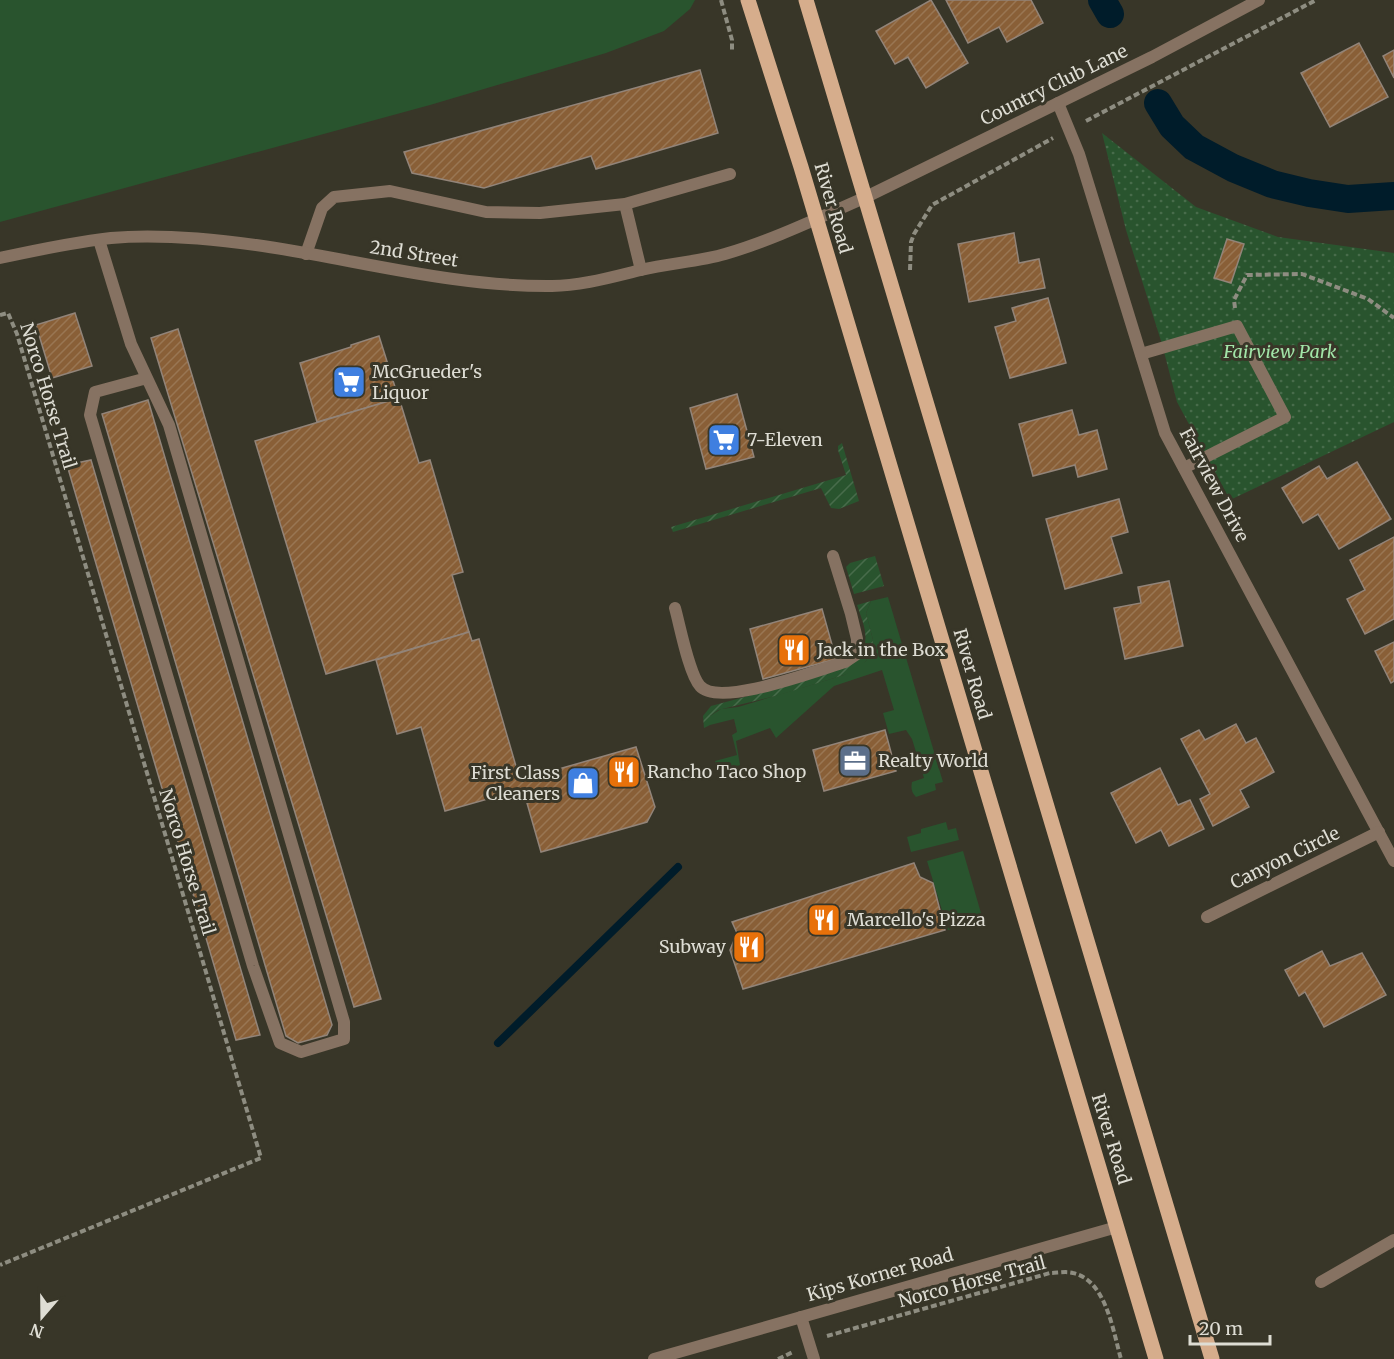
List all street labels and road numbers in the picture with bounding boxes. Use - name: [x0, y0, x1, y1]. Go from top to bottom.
- street label: Country Club Lane: [976, 39, 1131, 130]
- street label: River Road: [810, 160, 857, 256]
- street label: 2nd Street: [368, 235, 460, 272]
- street label: Norco Horse Trail: [15, 320, 82, 472]
- street label: Fairview Drive: [1175, 424, 1254, 546]
- street label: River Road: [949, 626, 996, 722]
- street label: Norco Horse Trail: [154, 786, 221, 938]
- street label: Canyon Circle: [1226, 821, 1343, 894]
- street label: River Road: [1087, 1091, 1136, 1187]
- street label: Kips Korner Road: [804, 1243, 956, 1306]
- street label: Norco Horse Trail: [895, 1251, 1049, 1312]

